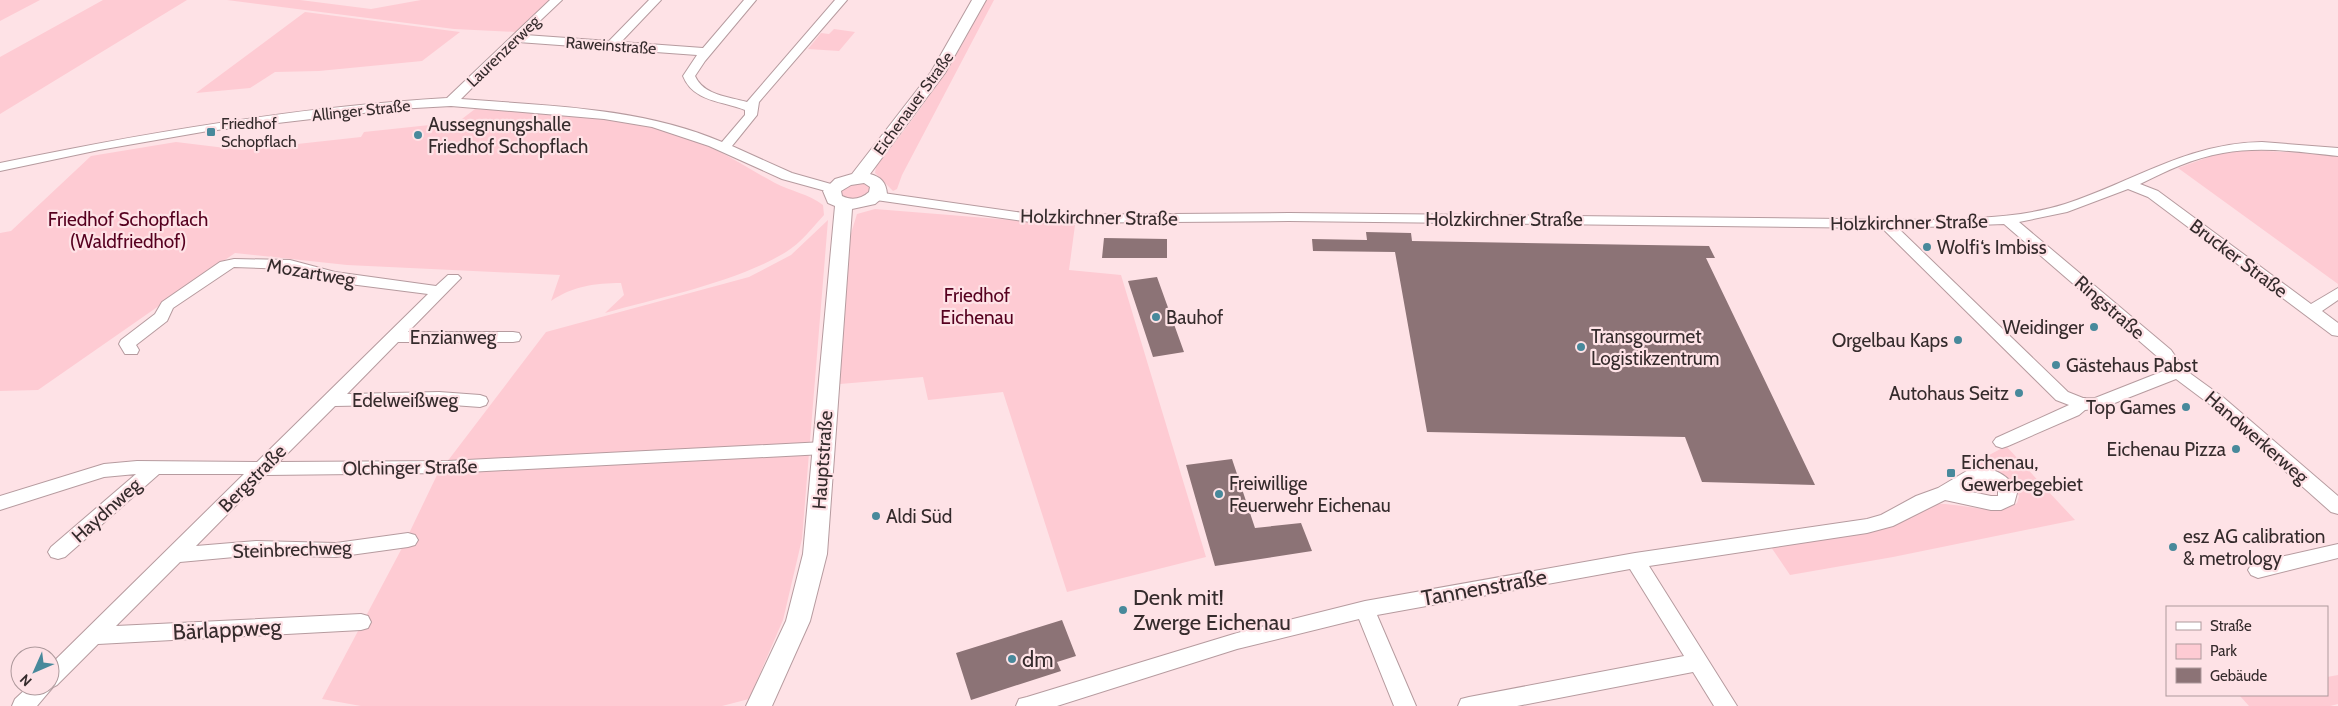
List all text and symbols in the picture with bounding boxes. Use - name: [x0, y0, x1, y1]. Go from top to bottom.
- street label: Laurenzerweg: [463, 11, 545, 91]
- street label: Raweinstraße: [565, 33, 657, 58]
- street label: Eichenauer Straße: [870, 48, 957, 159]
- street label: Allinger Straße: [311, 96, 411, 125]
- place label: Aussegnungshalle Friedhof Schopflach: [428, 113, 588, 158]
- place label: Friedhof Schopflach: [221, 114, 297, 151]
- marker: Friedhof Schopflach: [205, 126, 217, 138]
- marker: Aussegnungshalle Friedhof Schopflach: [412, 129, 424, 141]
- street label: Holzkirchner Straße: [1020, 205, 1178, 230]
- park label: Friedhof Schopflach (Waldfriedhof): [48, 208, 208, 253]
- street label: Holzkirchner Straße: [1425, 208, 1583, 231]
- street label: Holzkirchner Straße: [1830, 210, 1988, 235]
- street label: Brucker Straße: [2185, 214, 2292, 303]
- place label: Wolfi‘s Imbiss: [1937, 236, 2047, 259]
- marker: Wolfi‘s Imbiss: [1921, 241, 1933, 253]
- street label: Mozartweg: [265, 253, 357, 292]
- street label: Ringstraße: [2070, 271, 2150, 344]
- park label: Friedhof Eichenau: [940, 284, 1014, 329]
- place label: Bauhof: [1166, 306, 1224, 329]
- marker: Bauhof: [1150, 311, 1162, 323]
- place label: Weidinger: [2003, 316, 2084, 339]
- marker: Weidinger: [2088, 321, 2100, 333]
- place label: Transgourmet Logistikzentrum: [1591, 325, 1719, 370]
- street label: Enzianweg: [410, 326, 497, 349]
- place label: Orgelbau Kaps: [1832, 329, 1948, 352]
- marker: Orgelbau Kaps: [1952, 334, 1964, 346]
- marker: Transgourmet Logistikzentrum: [1575, 341, 1587, 353]
- place label: Gästehaus Pabst: [2066, 354, 2198, 377]
- marker: Gästehaus Pabst: [2050, 359, 2062, 371]
- place label: Autohaus Seitz: [1889, 382, 2009, 405]
- street label: Handwerkerweg: [2200, 386, 2314, 489]
- marker: Autohaus Seitz: [2013, 387, 2025, 399]
- street label: Edelweißweg: [352, 389, 459, 412]
- place label: Top Games: [2086, 396, 2176, 419]
- marker: Top Games: [2180, 401, 2192, 413]
- street label: Hauptstraße: [808, 410, 837, 510]
- place label: Eichenau Pizza: [2107, 438, 2226, 461]
- street label: Bergstraße: [214, 440, 291, 517]
- marker: Eichenau Pizza: [2230, 443, 2242, 455]
- place label: Eichenau, Gewerbegebiet: [1961, 451, 2084, 496]
- street label: Olchinger Straße: [342, 455, 478, 480]
- marker: Eichenau, Gewerbegebiet: [1945, 467, 1957, 479]
- place label: Freiwillige Feuerwehr Eichenau: [1229, 472, 1391, 517]
- street label: Haydnweg: [67, 473, 146, 547]
- marker: Freiwillige Feuerwehr Eichenau: [1213, 488, 1225, 500]
- place label: Aldi Süd: [886, 505, 952, 528]
- marker: Aldi Süd: [870, 510, 882, 522]
- place label: esz AG calibration & metrology: [2183, 525, 2325, 570]
- street label: Steinbrechweg: [232, 536, 353, 563]
- marker: esz AG calibration & metrology: [2167, 541, 2179, 553]
- street label: Tannenstraße: [1419, 563, 1549, 612]
- place label: Denk mit! Zwerge Eichenau: [1133, 584, 1291, 636]
- marker: Denk mit! Zwerge Eichenau: [1117, 604, 1129, 616]
- legend: [2166, 606, 2328, 696]
- street label: Bärlappweg: [172, 613, 283, 646]
- text: Straße: [2210, 617, 2252, 635]
- text: Park: [2210, 642, 2237, 660]
- north arrow: [10, 646, 60, 696]
- place label: dm: [1022, 646, 1054, 673]
- marker: dm: [1006, 653, 1018, 665]
- text: Gebäude: [2210, 667, 2267, 685]
- text: N: [16, 670, 36, 690]

